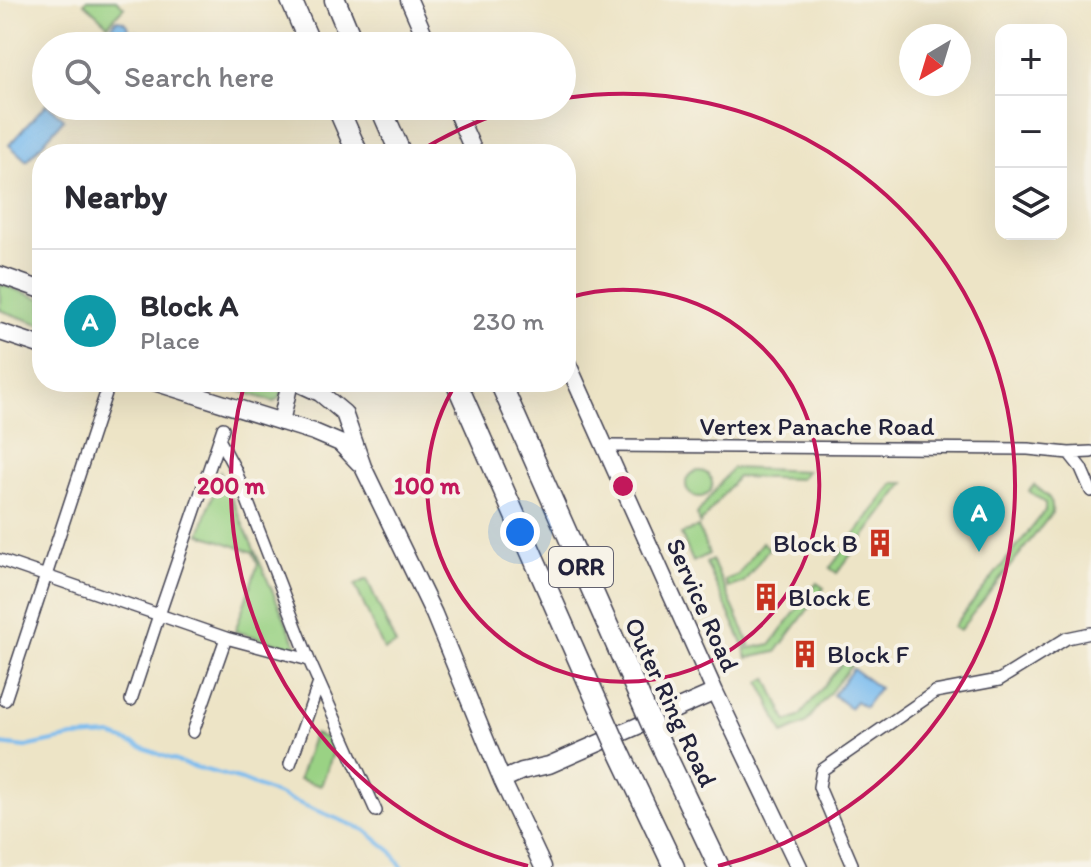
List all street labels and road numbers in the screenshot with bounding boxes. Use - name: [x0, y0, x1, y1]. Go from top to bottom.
- street label: Vertex Panache Road: [699, 410, 935, 442]
- street label: Service Road: [659, 533, 747, 677]
- road number: ORR: [549, 547, 613, 587]
- street label: Outer Ring Road: [618, 612, 724, 792]

